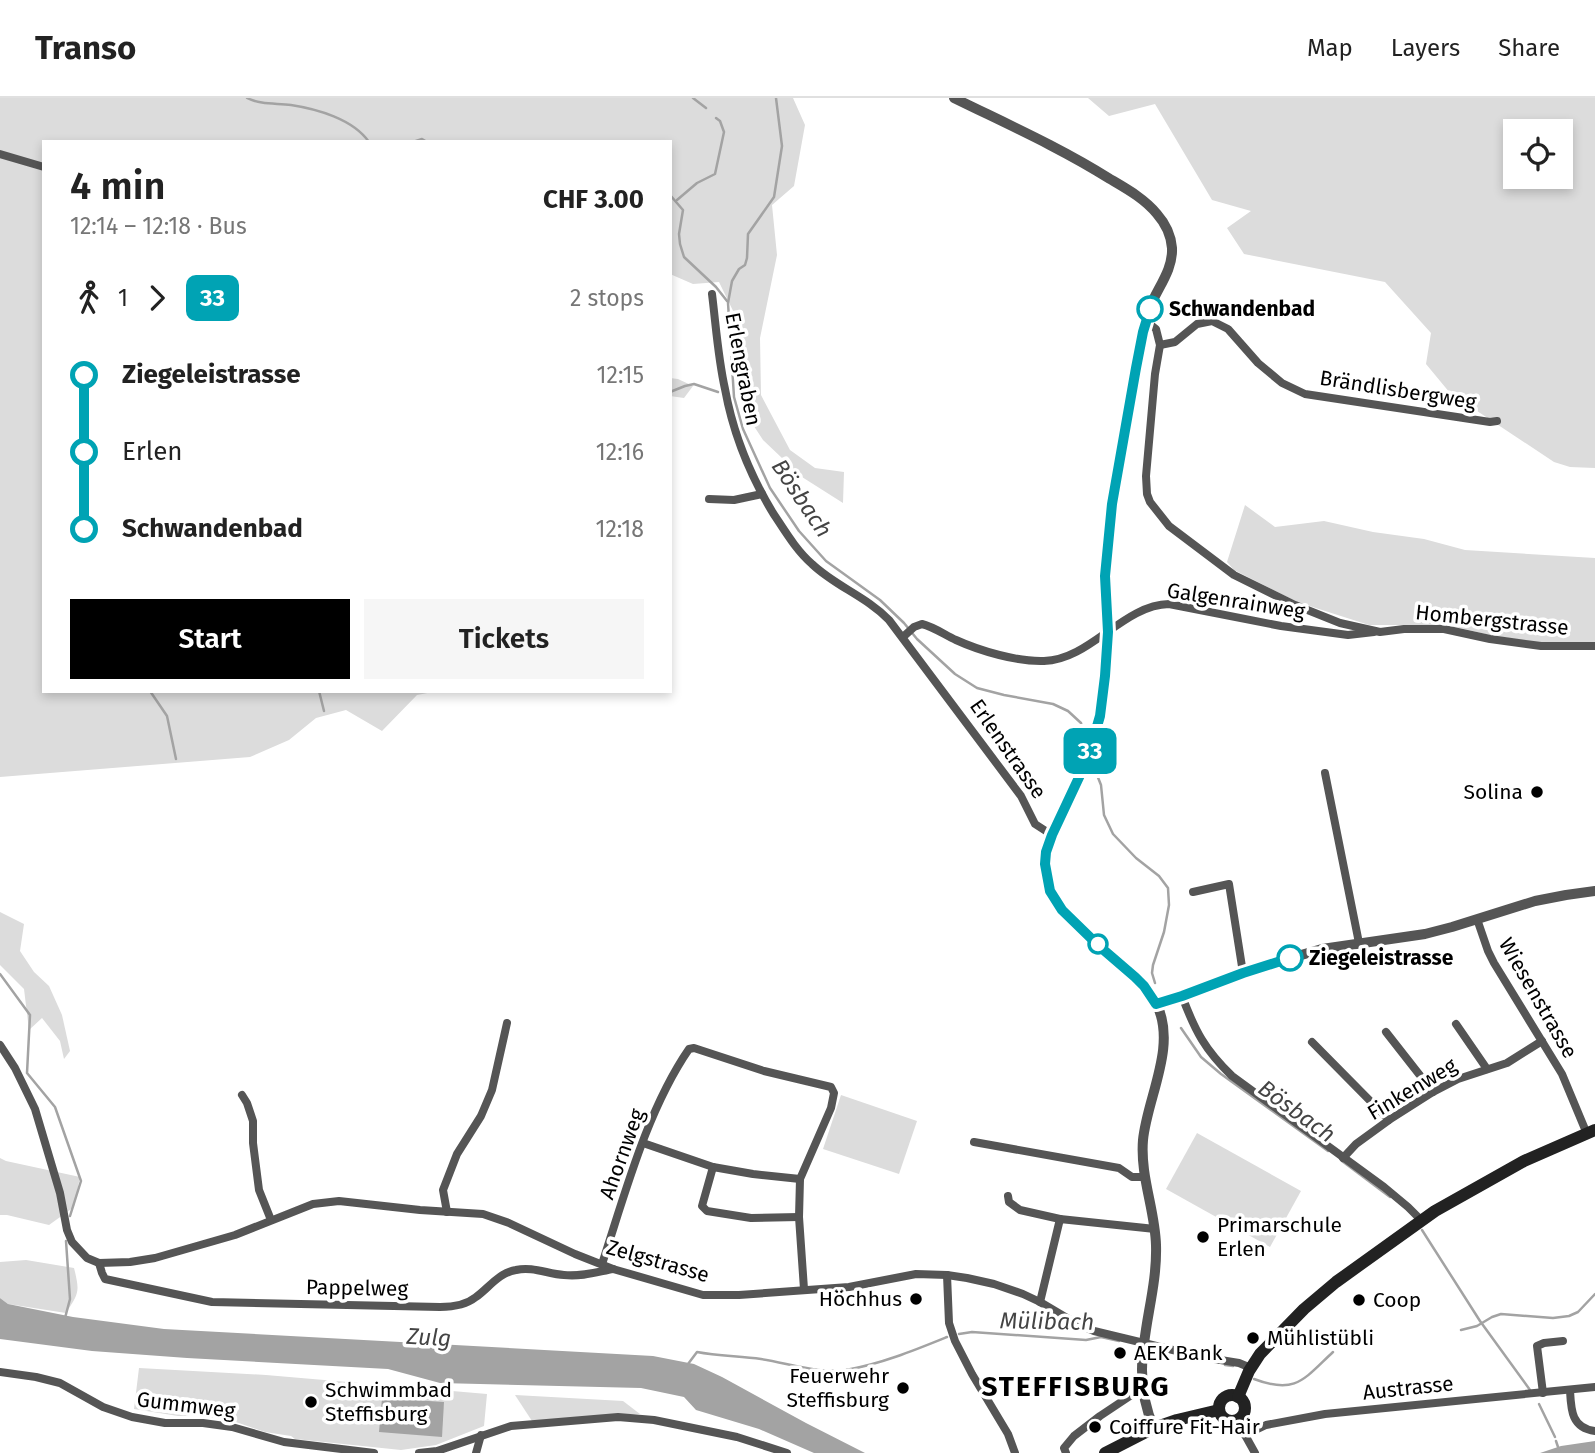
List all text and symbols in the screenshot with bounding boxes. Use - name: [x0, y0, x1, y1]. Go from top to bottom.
- text: Transo: [35, 28, 136, 68]
- text: Map: [1307, 34, 1353, 62]
- text: Layers: [1391, 34, 1460, 62]
- text: Share: [1498, 34, 1560, 62]
- map controls: [1503, 119, 1573, 189]
- button: locate: [1503, 119, 1573, 189]
- text: 4 min: [70, 163, 165, 209]
- text: CHF 3.00: [543, 184, 644, 215]
- text: 12:14 – 12:18 · Bus: [70, 212, 247, 240]
- icon: walk: [70, 279, 108, 317]
- icon: forward: [138, 279, 176, 317]
- text: 1: [118, 284, 128, 312]
- text: 33: [200, 284, 225, 312]
- text: 2 stops: [570, 284, 644, 312]
- marker: Schwandenbad: [1137, 296, 1163, 322]
- place label: Schwandenbad: [1169, 296, 1315, 322]
- street label: Erlengraben: [719, 310, 767, 428]
- text: Ziegeleistrasse: [122, 359, 301, 390]
- text: 12:15: [597, 361, 644, 389]
- street label: Brändlisbergweg: [1318, 365, 1478, 415]
- text: Erlen: [122, 436, 183, 467]
- text: 12:16: [596, 438, 644, 466]
- water label: Bösbach: [766, 454, 838, 542]
- text: Schwandenbad: [122, 513, 303, 544]
- text: 12:18: [595, 515, 644, 543]
- street label: Galgenrainweg: [1165, 577, 1307, 625]
- button: Start: [70, 599, 350, 679]
- button: Tickets: [364, 599, 644, 679]
- street label: Hombergstrasse: [1414, 599, 1570, 641]
- street label: Erlenstrasse: [964, 694, 1052, 804]
- line badge: 33: [1058, 728, 1122, 774]
- text: 33: [1078, 737, 1102, 765]
- place label: Solina: [1463, 779, 1523, 805]
- marker: Solina: [1529, 784, 1545, 800]
- street label: Wiesenstrasse: [1493, 933, 1583, 1063]
- unlabelled marker: [1088, 934, 1108, 954]
- marker: Ziegeleistrasse: [1277, 945, 1303, 971]
- place label: Ziegeleistrasse: [1309, 945, 1454, 971]
- street label: Finkenweg: [1363, 1052, 1461, 1126]
- water label: Bösbach: [1253, 1074, 1341, 1148]
- street label: Ahornweg: [594, 1105, 650, 1203]
- place label: Primarschule Erlen: [1217, 1212, 1342, 1262]
- marker: Primarschule Erlen: [1195, 1229, 1211, 1245]
- street label: Zelgstrasse: [604, 1234, 712, 1288]
- street label: Pappelweg: [306, 1274, 409, 1302]
- place label: Höchhus: [819, 1286, 902, 1312]
- place label: Coop: [1373, 1287, 1421, 1313]
- marker: Höchhus: [908, 1291, 924, 1307]
- marker: Coop: [1351, 1292, 1367, 1308]
- water label: Mülibach: [999, 1306, 1095, 1336]
- water label: Zulg: [405, 1322, 452, 1352]
- place label: Mühlistübli: [1267, 1325, 1374, 1351]
- marker: Mühlistübli: [1245, 1330, 1261, 1346]
- place label: AEK Bank: [1134, 1340, 1223, 1366]
- marker: AEK Bank: [1112, 1345, 1128, 1361]
- place label: Feuerwehr Steffisburg: [787, 1363, 889, 1413]
- district label: STEFFISBURG: [981, 1370, 1171, 1403]
- street label: Austrasse: [1361, 1370, 1455, 1406]
- place label: Schwimmbad Steffisburg: [325, 1377, 452, 1427]
- marker: Feuerwehr Steffisburg: [895, 1380, 911, 1396]
- street label: Gummweg: [135, 1386, 237, 1424]
- marker: Schwimmbad Steffisburg: [303, 1394, 319, 1410]
- place label: Coiffure Fit-Hair: [1109, 1414, 1260, 1440]
- marker: Coiffure Fit-Hair: [1087, 1419, 1103, 1435]

